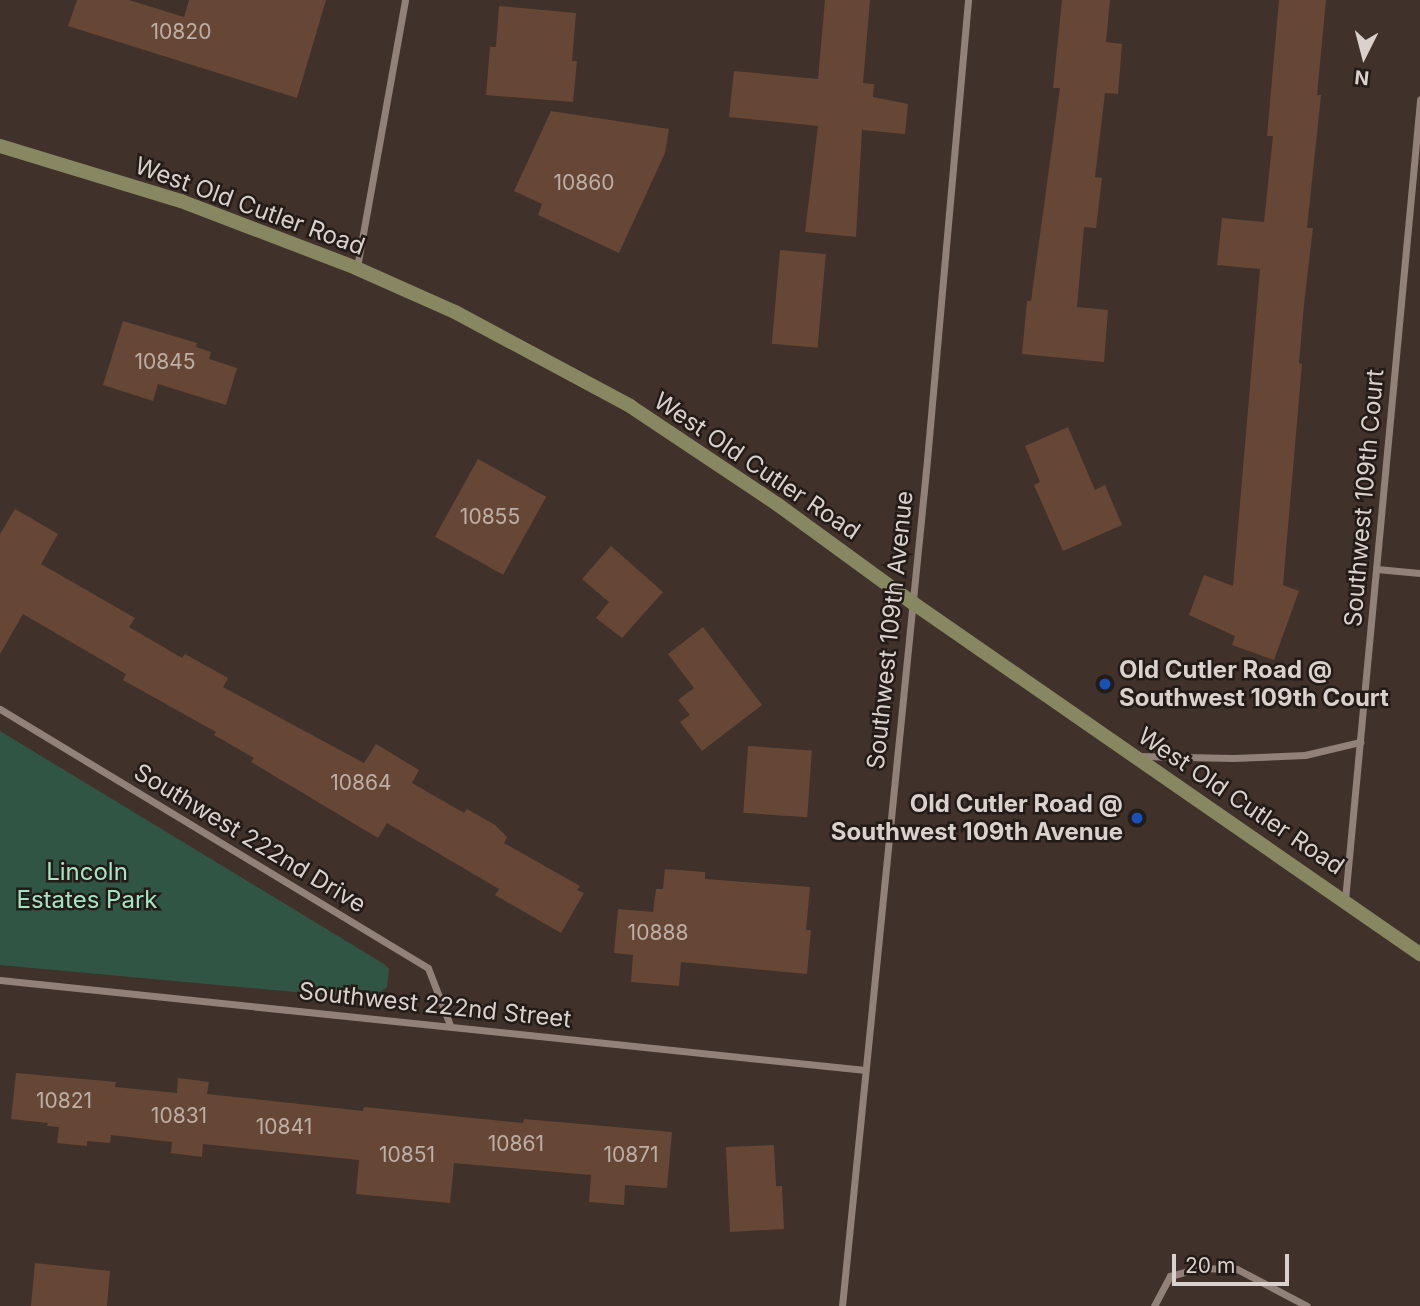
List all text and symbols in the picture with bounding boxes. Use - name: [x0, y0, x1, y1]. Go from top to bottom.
- house number: 10820: [151, 19, 211, 45]
- north arrow: [1329, 21, 1399, 91]
- text: N: [1353, 65, 1370, 90]
- street label: West Old Cutler Road: [131, 151, 369, 261]
- house number: 10860: [553, 170, 615, 196]
- house number: 10845: [134, 349, 196, 375]
- street label: Southwest 109th Court: [1338, 368, 1390, 628]
- street label: West Old Cutler Road: [648, 386, 866, 546]
- street label: Southwest 109th Avenue: [861, 489, 919, 771]
- house number: 10855: [460, 504, 520, 530]
- place label: Old Cutler Road @ Southwest 109th Court: [1119, 656, 1389, 712]
- marker: Old Cutler Road @ Southwest 109th Court: [1097, 676, 1113, 692]
- street label: West Old Cutler Road: [1132, 721, 1350, 881]
- street label: Southwest 222nd Drive: [129, 757, 371, 919]
- house number: 10864: [330, 770, 392, 796]
- place label: Old Cutler Road @ Southwest 109th Avenue: [831, 790, 1123, 846]
- marker: Old Cutler Road @ Southwest 109th Avenue: [1129, 810, 1145, 826]
- park label: Lincoln Estates Park: [17, 858, 157, 914]
- house number: 10888: [628, 920, 688, 946]
- street label: Southwest 222nd Street: [297, 976, 573, 1034]
- house number: 10821: [36, 1088, 92, 1114]
- house number: 10831: [151, 1103, 207, 1129]
- house number: 10841: [256, 1114, 312, 1140]
- house number: 10861: [488, 1131, 544, 1157]
- house number: 10851: [379, 1142, 435, 1168]
- house number: 10871: [603, 1142, 659, 1168]
- scale bar: [1175, 1240, 1292, 1284]
- text: 20 m: [1185, 1253, 1235, 1278]

